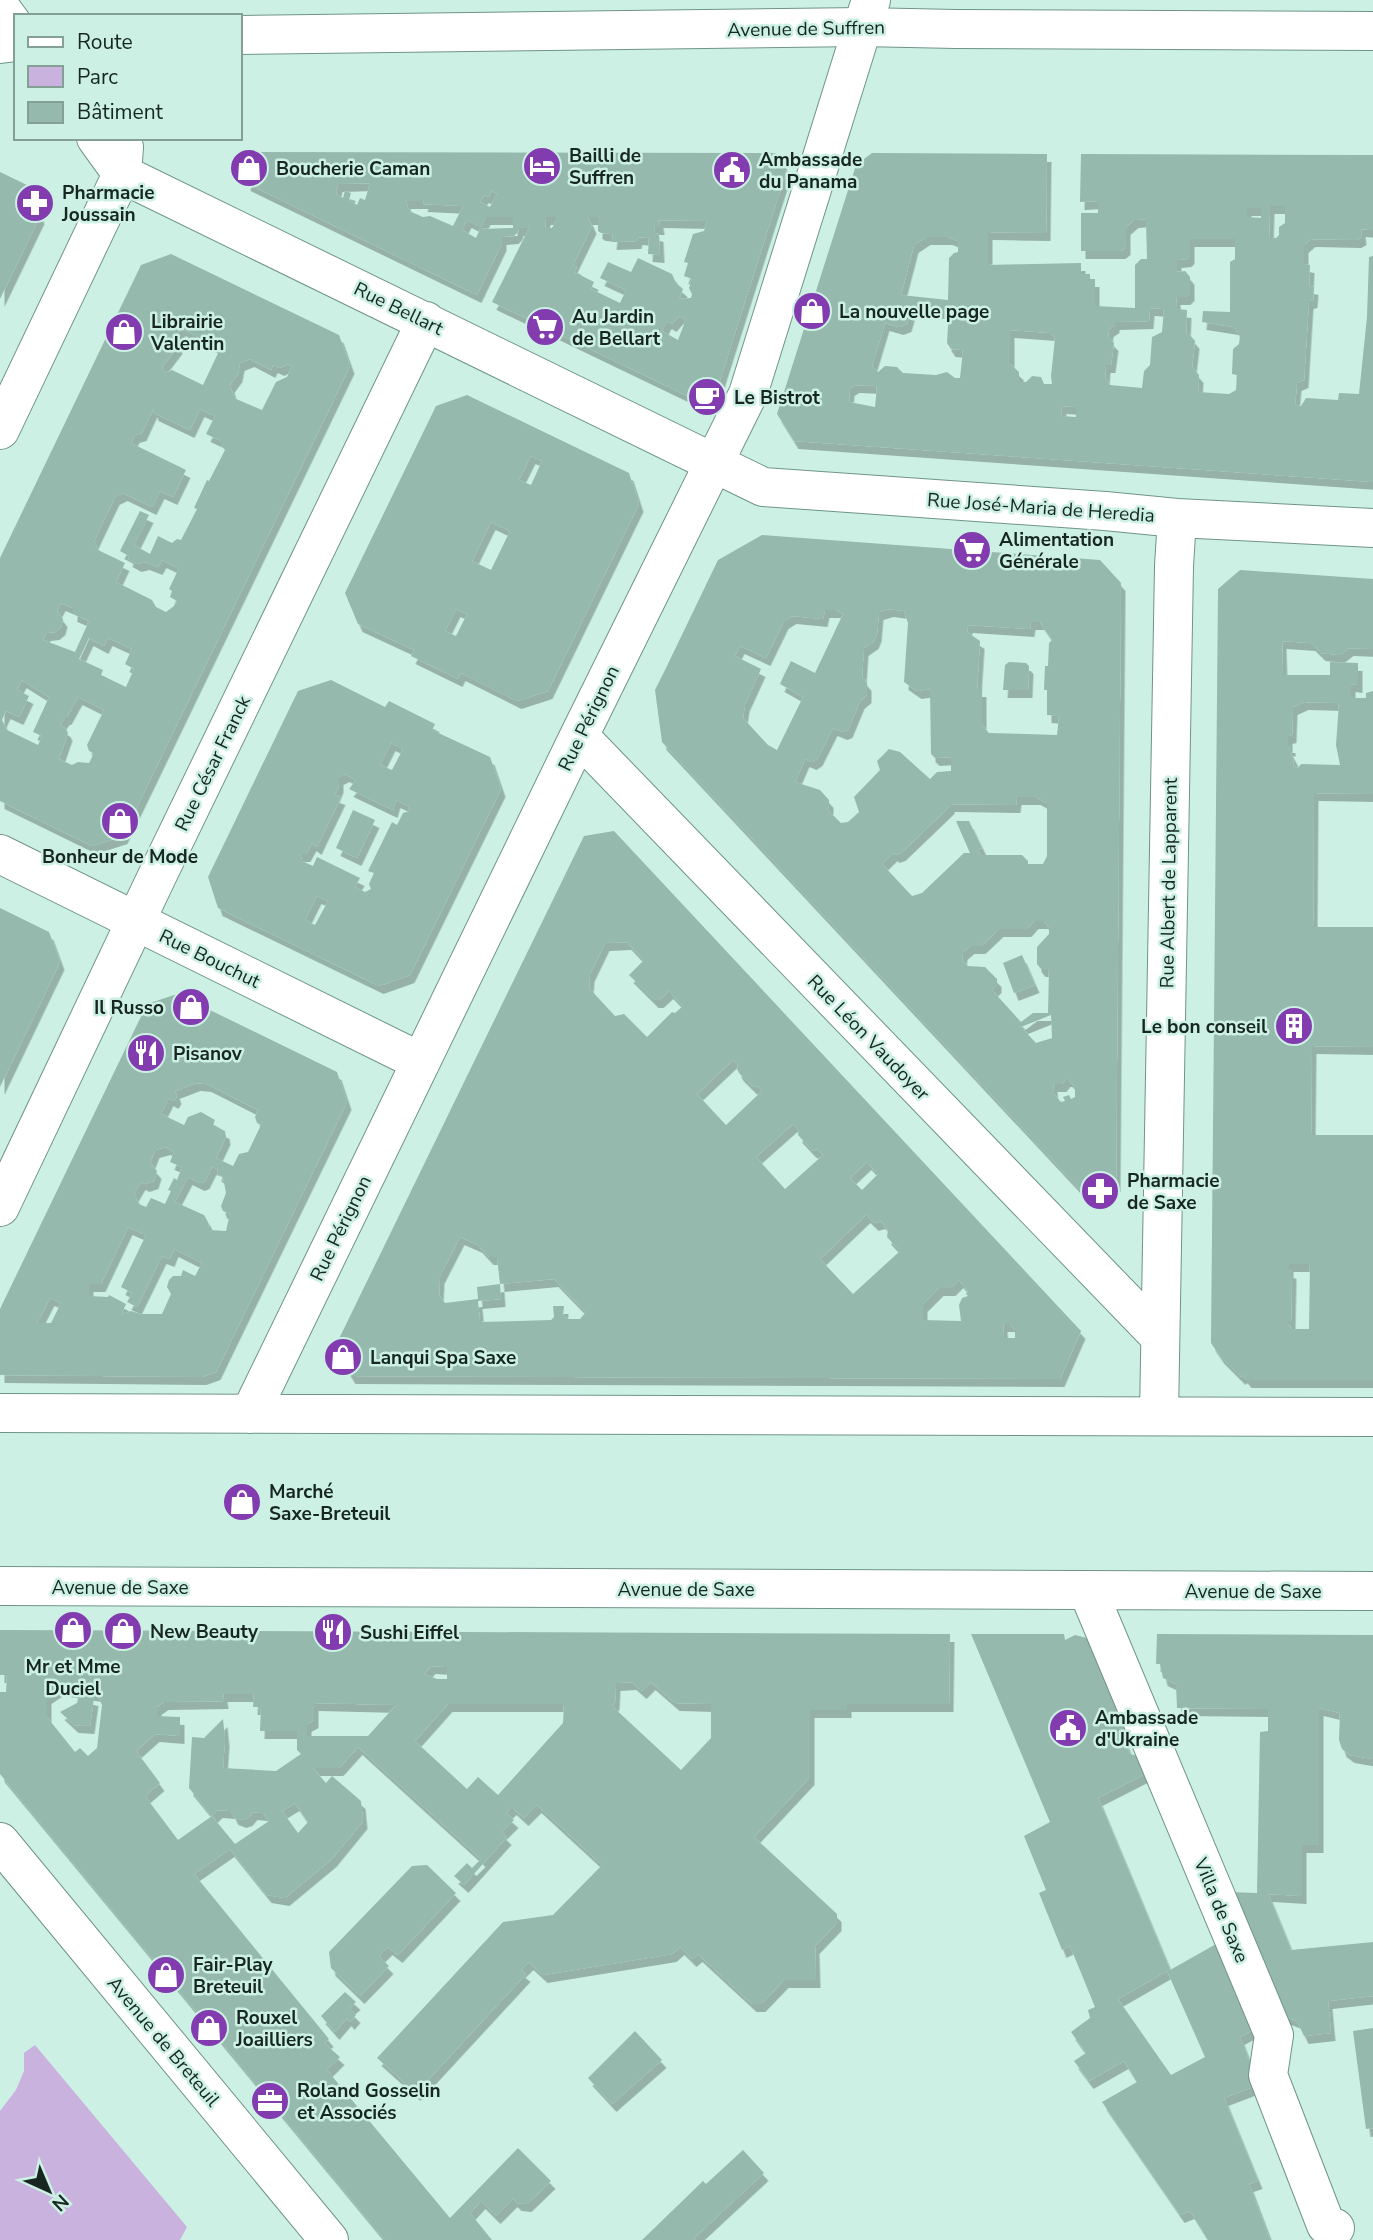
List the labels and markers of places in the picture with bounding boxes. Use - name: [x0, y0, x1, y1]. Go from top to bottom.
- place label: Bailli de Suffren: [569, 143, 641, 191]
- hotel icon: Bailli de Suffren: [521, 145, 563, 187]
- shop icon: Boucherie Caman: [228, 147, 270, 189]
- place label: Ambassade du Panama: [759, 147, 862, 195]
- public building icon: Ambassade du Panama: [711, 149, 753, 191]
- place label: Boucherie Caman: [276, 156, 430, 182]
- place label: Pharmacie Joussain: [61, 180, 155, 228]
- pharmacy icon: Pharmacie Joussain: [14, 182, 56, 224]
- shop icon: La nouvelle page: [791, 290, 833, 332]
- place label: La nouvelle page: [839, 299, 989, 325]
- place label: Au Jardin de Bellart: [572, 304, 661, 352]
- supermarket icon: Au Jardin de Bellart: [524, 306, 566, 348]
- place label: Librairie Valentin: [150, 309, 224, 357]
- shop icon: Librairie Valentin: [103, 311, 145, 353]
- cafe icon: Le Bistrot: [686, 376, 728, 418]
- place label: Le Bistrot: [734, 385, 821, 411]
- place label: Alimentation Générale: [999, 527, 1114, 575]
- supermarket icon: Alimentation Générale: [951, 529, 993, 571]
- shop icon: Bonheur de Mode: [99, 800, 141, 842]
- place label: Bonheur de Mode: [42, 844, 198, 870]
- shop icon: Il Russo: [170, 986, 212, 1028]
- place label: Il Russo: [94, 995, 164, 1021]
- building icon: Le bon conseil: [1273, 1005, 1315, 1047]
- place label: Le bon conseil: [1141, 1014, 1267, 1040]
- restaurant icon: Pisanov: [125, 1032, 167, 1074]
- place label: Pisanov: [173, 1041, 243, 1067]
- place label: Pharmacie de Saxe: [1127, 1168, 1220, 1216]
- pharmacy icon: Pharmacie de Saxe: [1079, 1170, 1121, 1212]
- shop icon: Lanqui Spa Saxe: [322, 1336, 364, 1378]
- place label: Lanqui Spa Saxe: [370, 1345, 516, 1371]
- place label: Marché Saxe-Breteuil: [269, 1479, 390, 1527]
- shop icon: Marché Saxe-Breteuil: [221, 1481, 263, 1523]
- shop icon: Mr et Mme Duciel: [52, 1609, 94, 1651]
- shop icon: New Beauty: [102, 1610, 144, 1652]
- restaurant icon: Sushi Eiffel: [312, 1611, 354, 1653]
- place label: New Beauty: [150, 1619, 259, 1645]
- place label: Sushi Eiffel: [360, 1620, 459, 1646]
- place label: Mr et Mme Duciel: [25, 1654, 121, 1702]
- place label: Ambassade d'Ukraine: [1095, 1705, 1198, 1753]
- public building icon: Ambassade d'Ukraine: [1047, 1707, 1089, 1749]
- place label: Fair-Play Breteuil: [193, 1952, 274, 2000]
- shop icon: Fair-Play Breteuil: [145, 1954, 187, 1996]
- place label: Rouxel Joailliers: [235, 2005, 313, 2053]
- shop icon: Rouxel Joailliers: [188, 2007, 230, 2049]
- place label: Roland Gosselin et Associés: [297, 2078, 441, 2126]
- office icon: Roland Gosselin et Associés: [249, 2080, 291, 2122]

